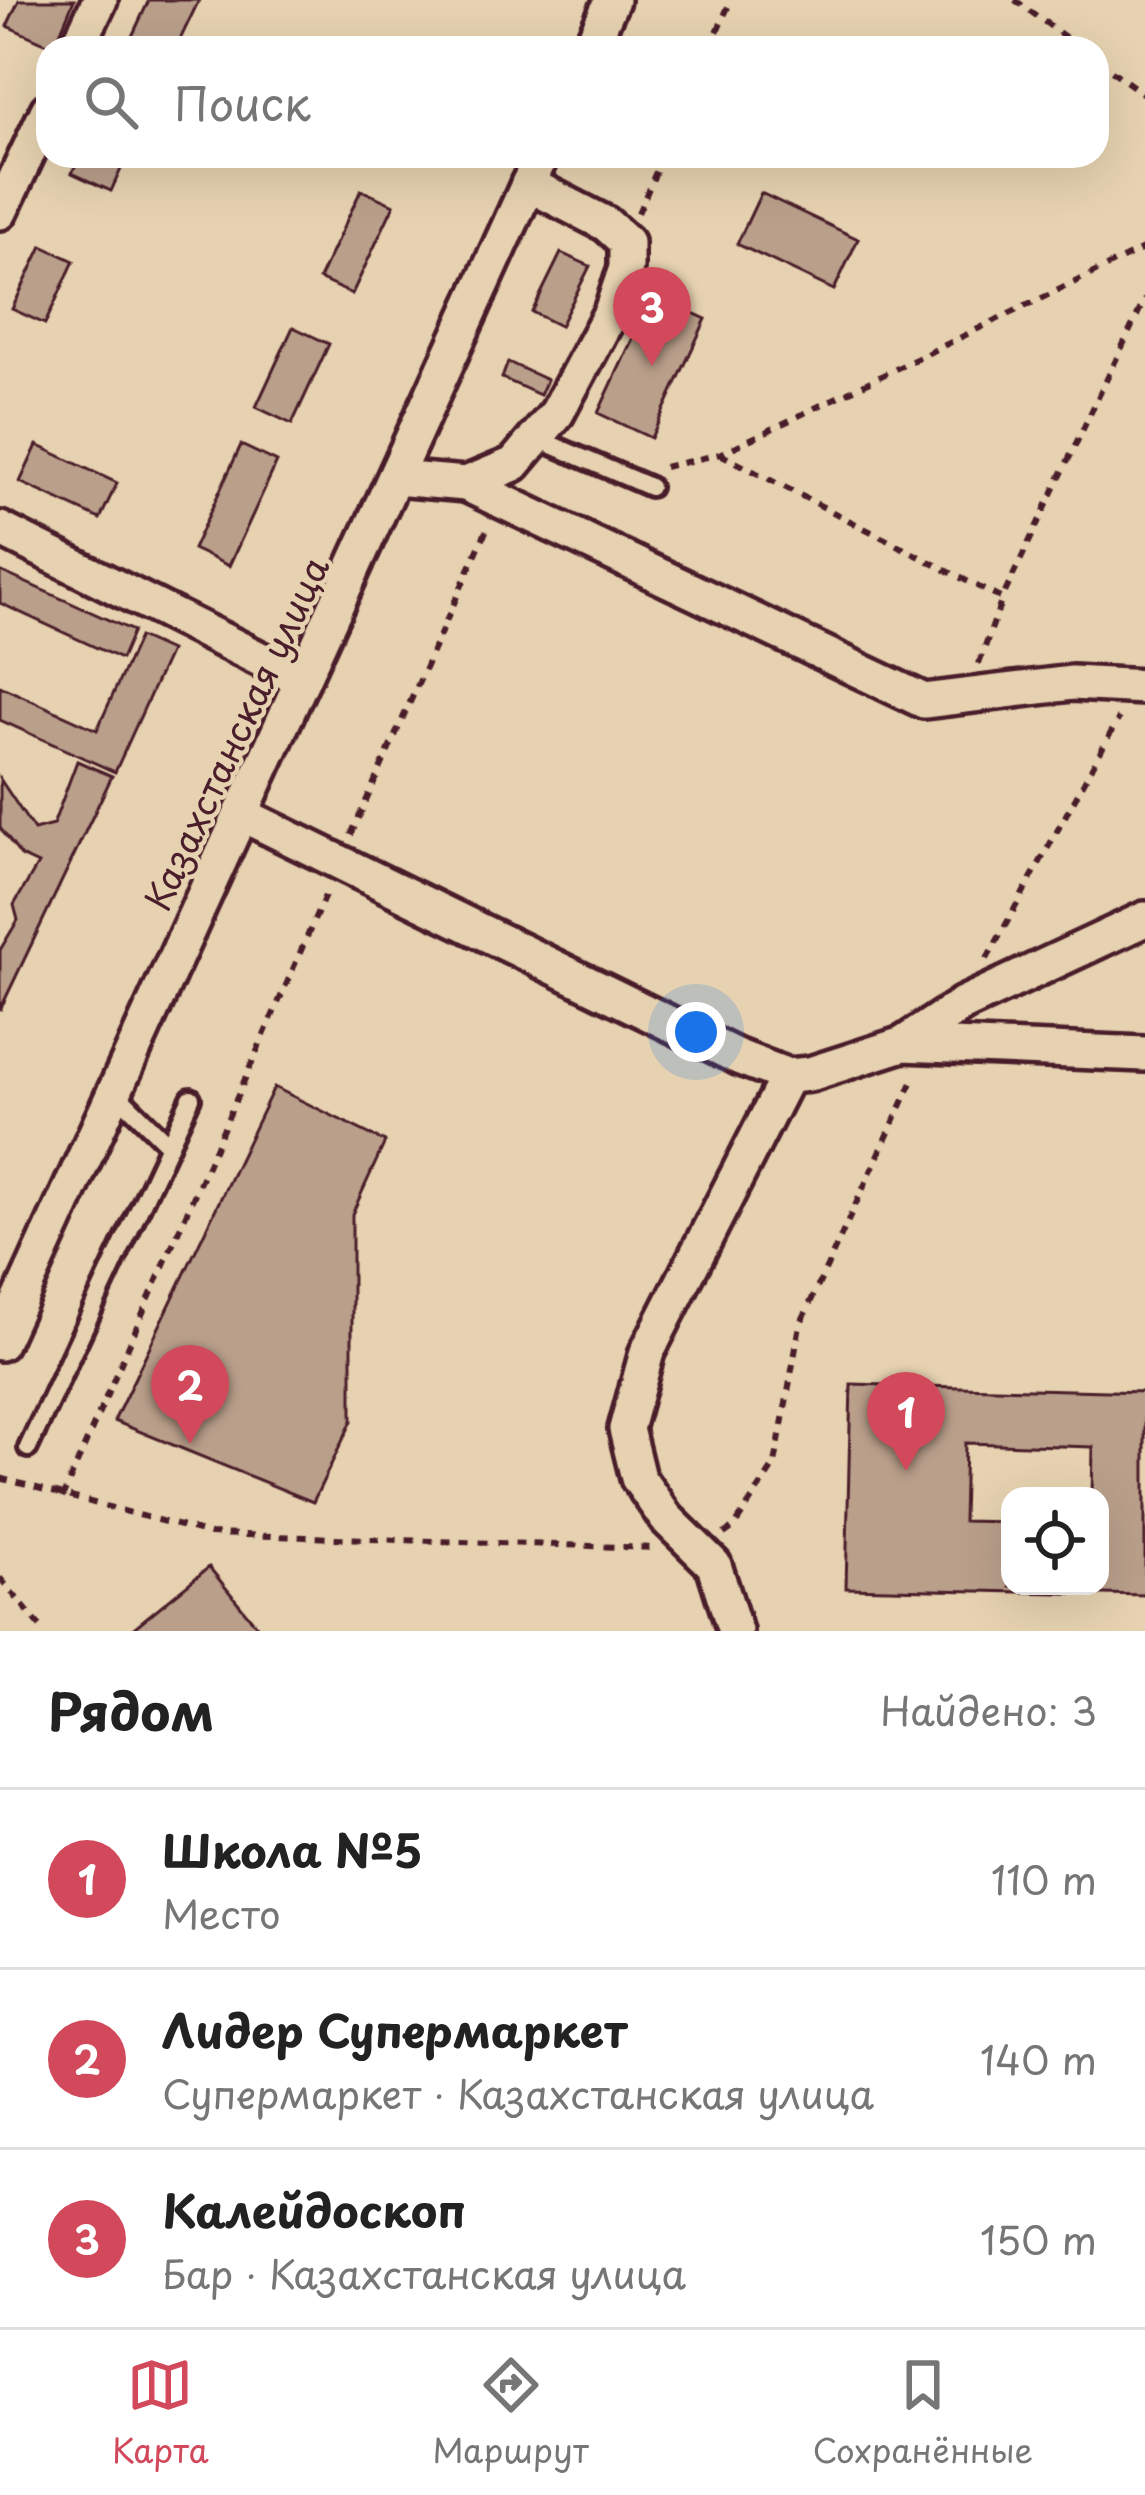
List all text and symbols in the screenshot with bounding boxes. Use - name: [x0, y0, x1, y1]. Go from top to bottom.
- search box: [36, 36, 1109, 168]
- text: Поиск: [174, 68, 311, 136]
- icon: search: [78, 69, 144, 135]
- pin: 3: [613, 267, 691, 366]
- street label: Казахстанская улица: [129, 547, 341, 919]
- your location: [666, 1002, 726, 1062]
- pin: 2: [151, 1345, 229, 1444]
- pin: 1: [867, 1372, 945, 1471]
- map controls: [1001, 1487, 1109, 1595]
- button: locate: [1001, 1487, 1109, 1595]
- text: Рядом: [48, 1671, 214, 1748]
- text: Найдено: 3: [880, 1680, 1097, 1739]
- text: Школа №5: [162, 1815, 423, 1883]
- text: 1: [78, 1849, 96, 1908]
- text: 110 m: [991, 1849, 1097, 1908]
- text: Место: [162, 1883, 281, 1942]
- text: Лидер Супермаркет: [162, 1995, 627, 2063]
- text: 2: [73, 2029, 101, 2088]
- text: 140 m: [980, 2029, 1097, 2088]
- text: Супермаркет · Казахстанская улица: [162, 2063, 874, 2122]
- text: Калейдоскоп: [162, 2175, 466, 2243]
- text: 3: [74, 2209, 100, 2268]
- text: 150 m: [980, 2209, 1097, 2268]
- text: Бар · Казахстанская улица: [162, 2243, 686, 2302]
- tab: Карта: [112, 2352, 209, 2474]
- tab: Маршрут: [433, 2352, 589, 2474]
- tab: Сохранённые: [812, 2352, 1033, 2474]

